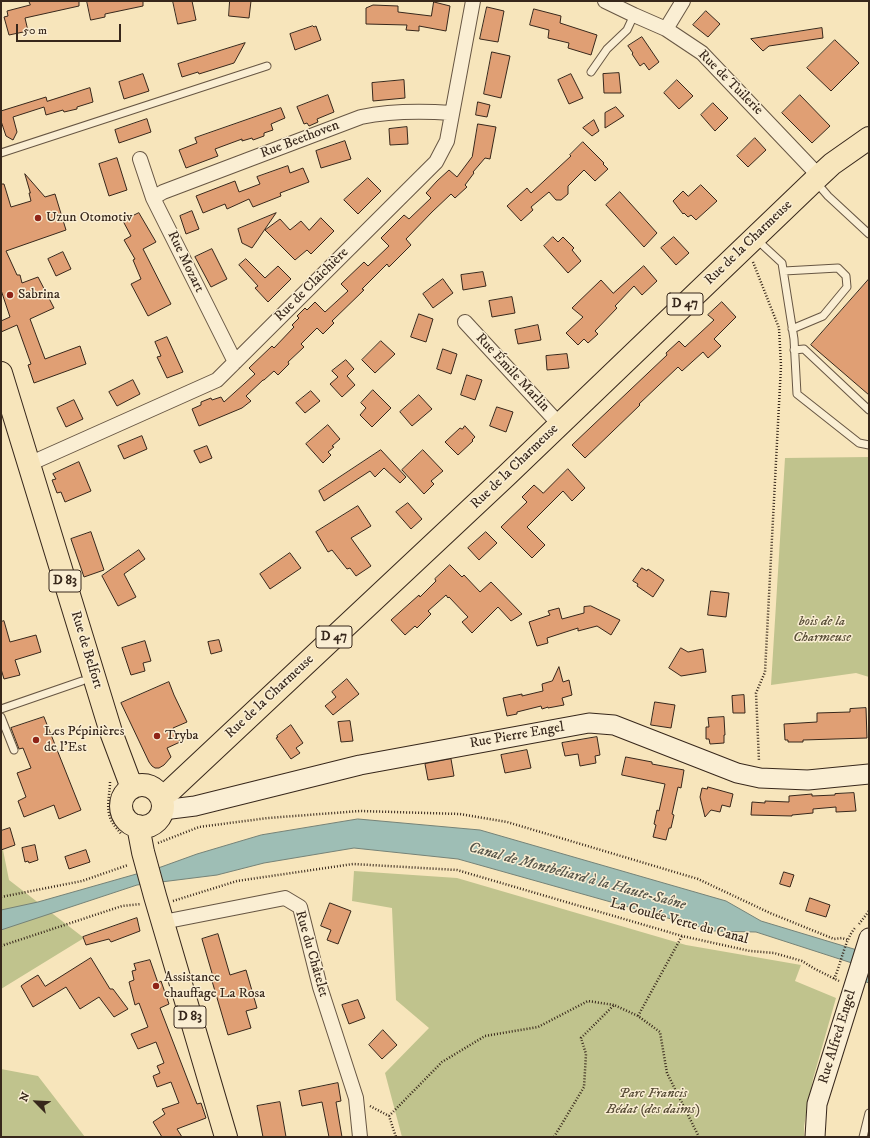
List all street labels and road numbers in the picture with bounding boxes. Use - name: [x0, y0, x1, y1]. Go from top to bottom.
- street label: Rue de Tuilerie: [694, 47, 766, 119]
- street label: Rue Beethoven: [258, 117, 342, 163]
- street label: Rue de la Charmeuse: [702, 197, 796, 289]
- street label: Rue Mozart: [163, 229, 207, 295]
- street label: Rue de Claichière: [272, 245, 352, 325]
- road number: D 47: [667, 293, 703, 315]
- street label: Rue Émile Marlin: [471, 330, 553, 416]
- street label: Rue de la Charmeuse: [468, 421, 562, 513]
- road number: D 83: [49, 570, 81, 592]
- street label: Rue de Belfort: [66, 609, 106, 691]
- road number: D 47: [316, 626, 352, 648]
- street label: Rue de la Charmeuse: [222, 652, 318, 742]
- street label: Rue Pierre Engel: [468, 719, 566, 753]
- street label: La Coulée Verte du Canal: [608, 895, 750, 949]
- street label: Rue du Châtelet: [291, 909, 331, 999]
- street label: Rue Alfred Engel: [816, 988, 860, 1086]
- road number: D 83: [174, 1006, 206, 1028]

